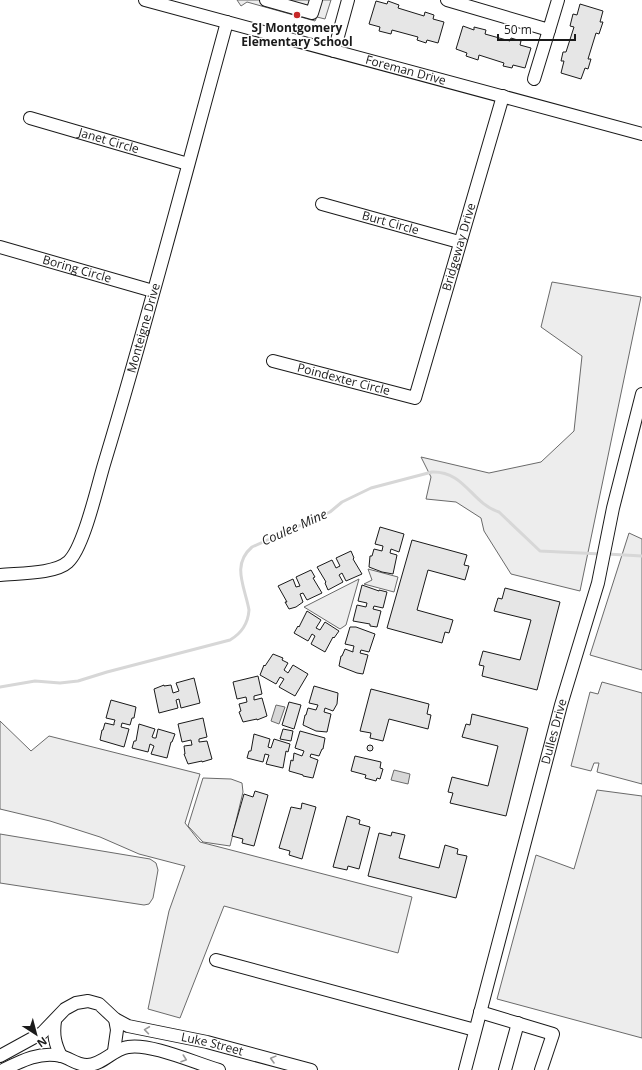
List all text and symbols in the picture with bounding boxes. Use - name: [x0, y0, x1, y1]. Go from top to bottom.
- marker: SJ Montgomery Elementary School: [292, 10, 302, 20]
- scale bar: [498, 16, 575, 42]
- place label: SJ Montgomery Elementary School: [241, 19, 353, 50]
- text: 50 m: [504, 21, 532, 38]
- street label: Foreman Drive: [364, 51, 448, 89]
- street label: Janet Circle: [76, 123, 141, 157]
- street label: Bridgeway Drive: [438, 201, 479, 293]
- street label: Burt Circle: [360, 206, 421, 239]
- street label: Boring Circle: [41, 251, 114, 287]
- street label: Monteigne Drive: [122, 281, 164, 375]
- street label: Poindexter Circle: [296, 359, 392, 399]
- water label: Coulee Mine: [258, 504, 330, 549]
- street label: Dulles Drive: [537, 696, 571, 766]
- north arrow: [16, 1014, 56, 1054]
- one-way arrow: [144, 1026, 150, 1035]
- street label: Luke Street: [180, 1028, 245, 1059]
- text: N: [34, 1034, 50, 1051]
- one-way arrow: [180, 1054, 187, 1063]
- one-way arrow: [270, 1055, 277, 1064]

